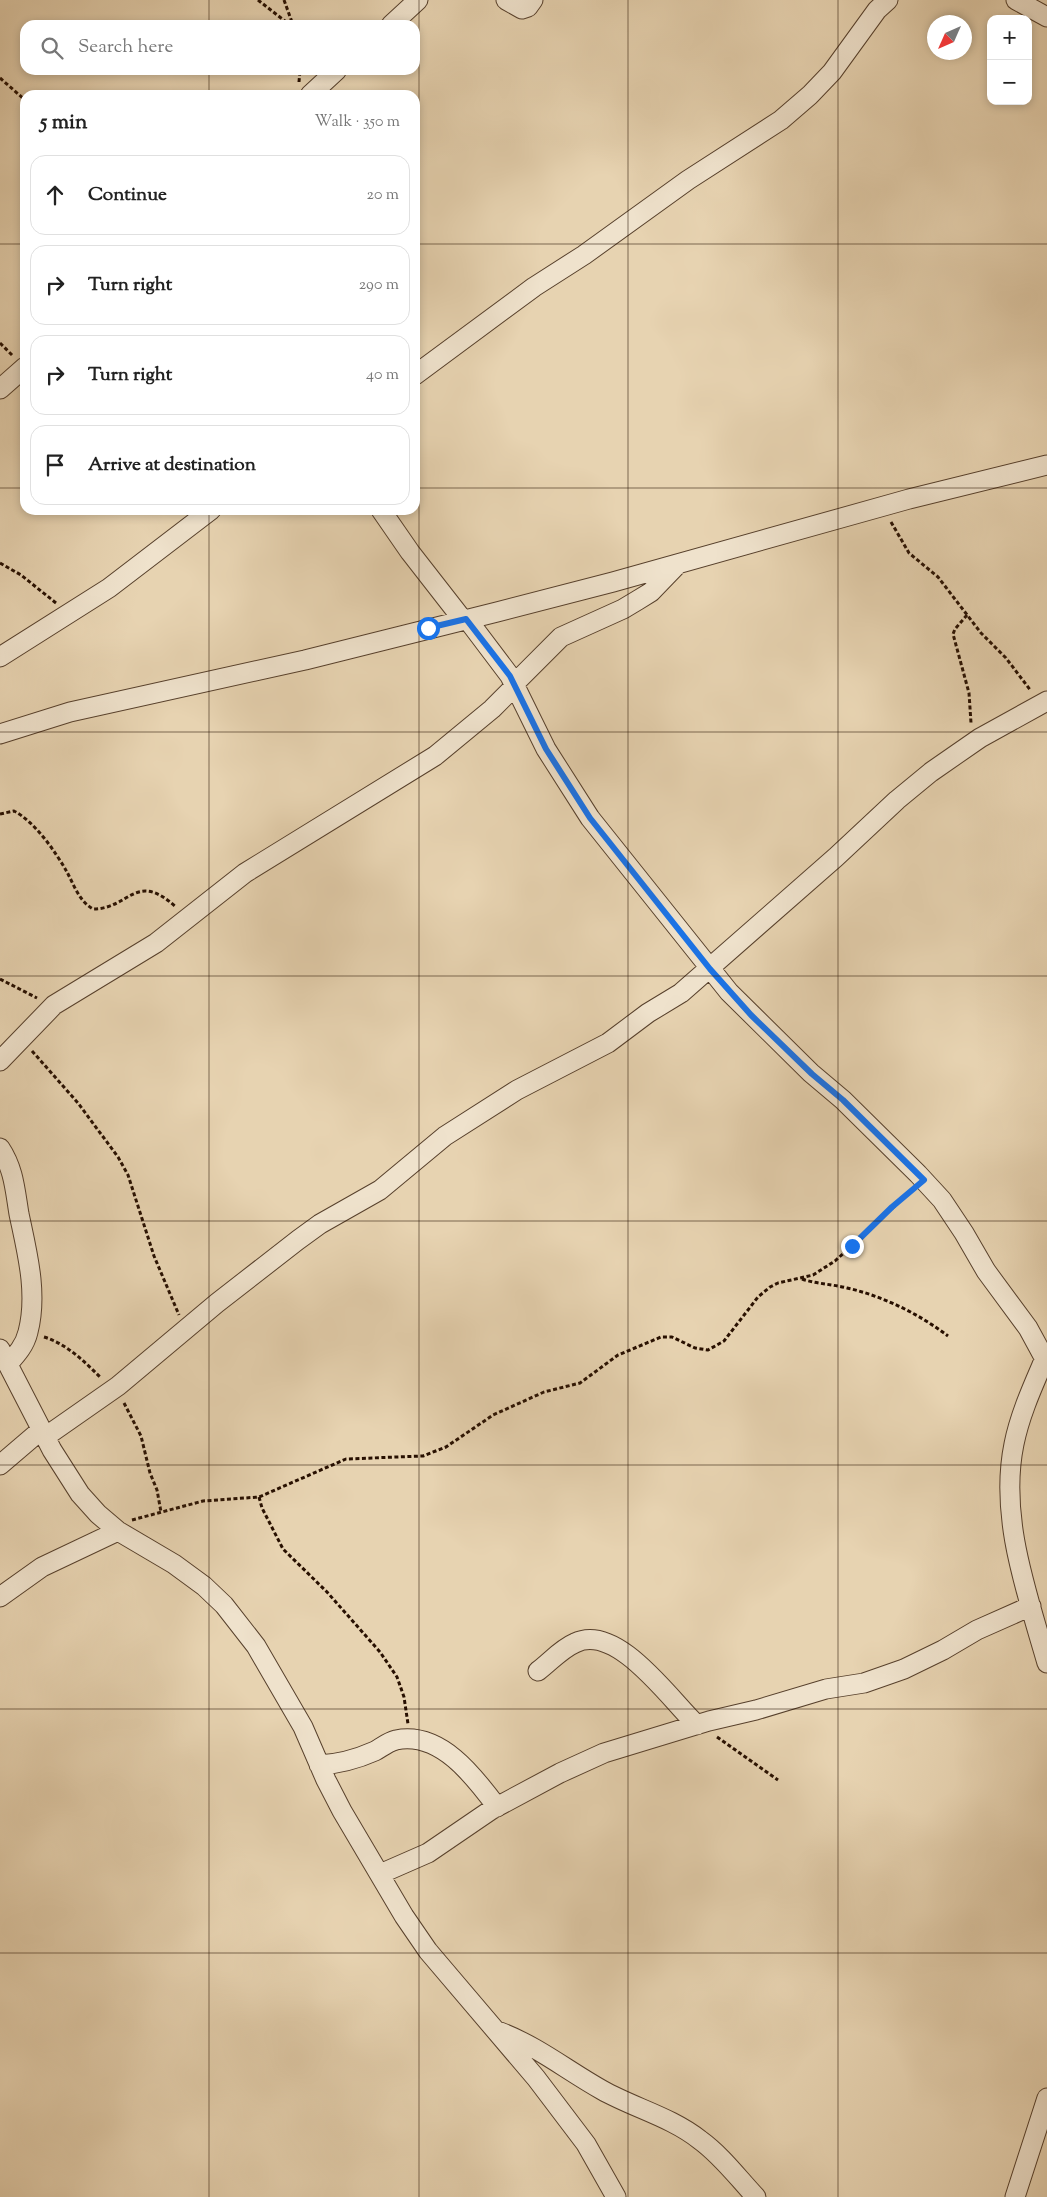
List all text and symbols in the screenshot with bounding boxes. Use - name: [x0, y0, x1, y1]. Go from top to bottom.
- north arrow: [927, 15, 972, 60]
- map controls: [987, 15, 1032, 105]
- button: +: [987, 15, 1032, 60]
- search box: [20, 20, 420, 75]
- icon: search: [38, 34, 66, 62]
- text: Search here: [78, 34, 173, 61]
- button: −: [987, 60, 1032, 105]
- text: 5 min: [40, 108, 87, 138]
- text: Walk · 350 m: [315, 111, 400, 134]
- icon: ahead: [41, 181, 69, 209]
- text: Continue: [88, 182, 167, 209]
- text: 20 m: [366, 184, 399, 207]
- icon: right: [41, 271, 69, 299]
- text: Turn right: [88, 272, 172, 299]
- text: 290 m: [359, 274, 399, 297]
- icon: right: [41, 361, 69, 389]
- text: Turn right: [88, 362, 172, 389]
- text: 40 m: [366, 364, 399, 387]
- icon: arrive: [41, 451, 69, 479]
- text: Arrive at destination: [88, 452, 256, 479]
- route start: [417, 617, 440, 640]
- route end: [841, 1235, 864, 1258]

